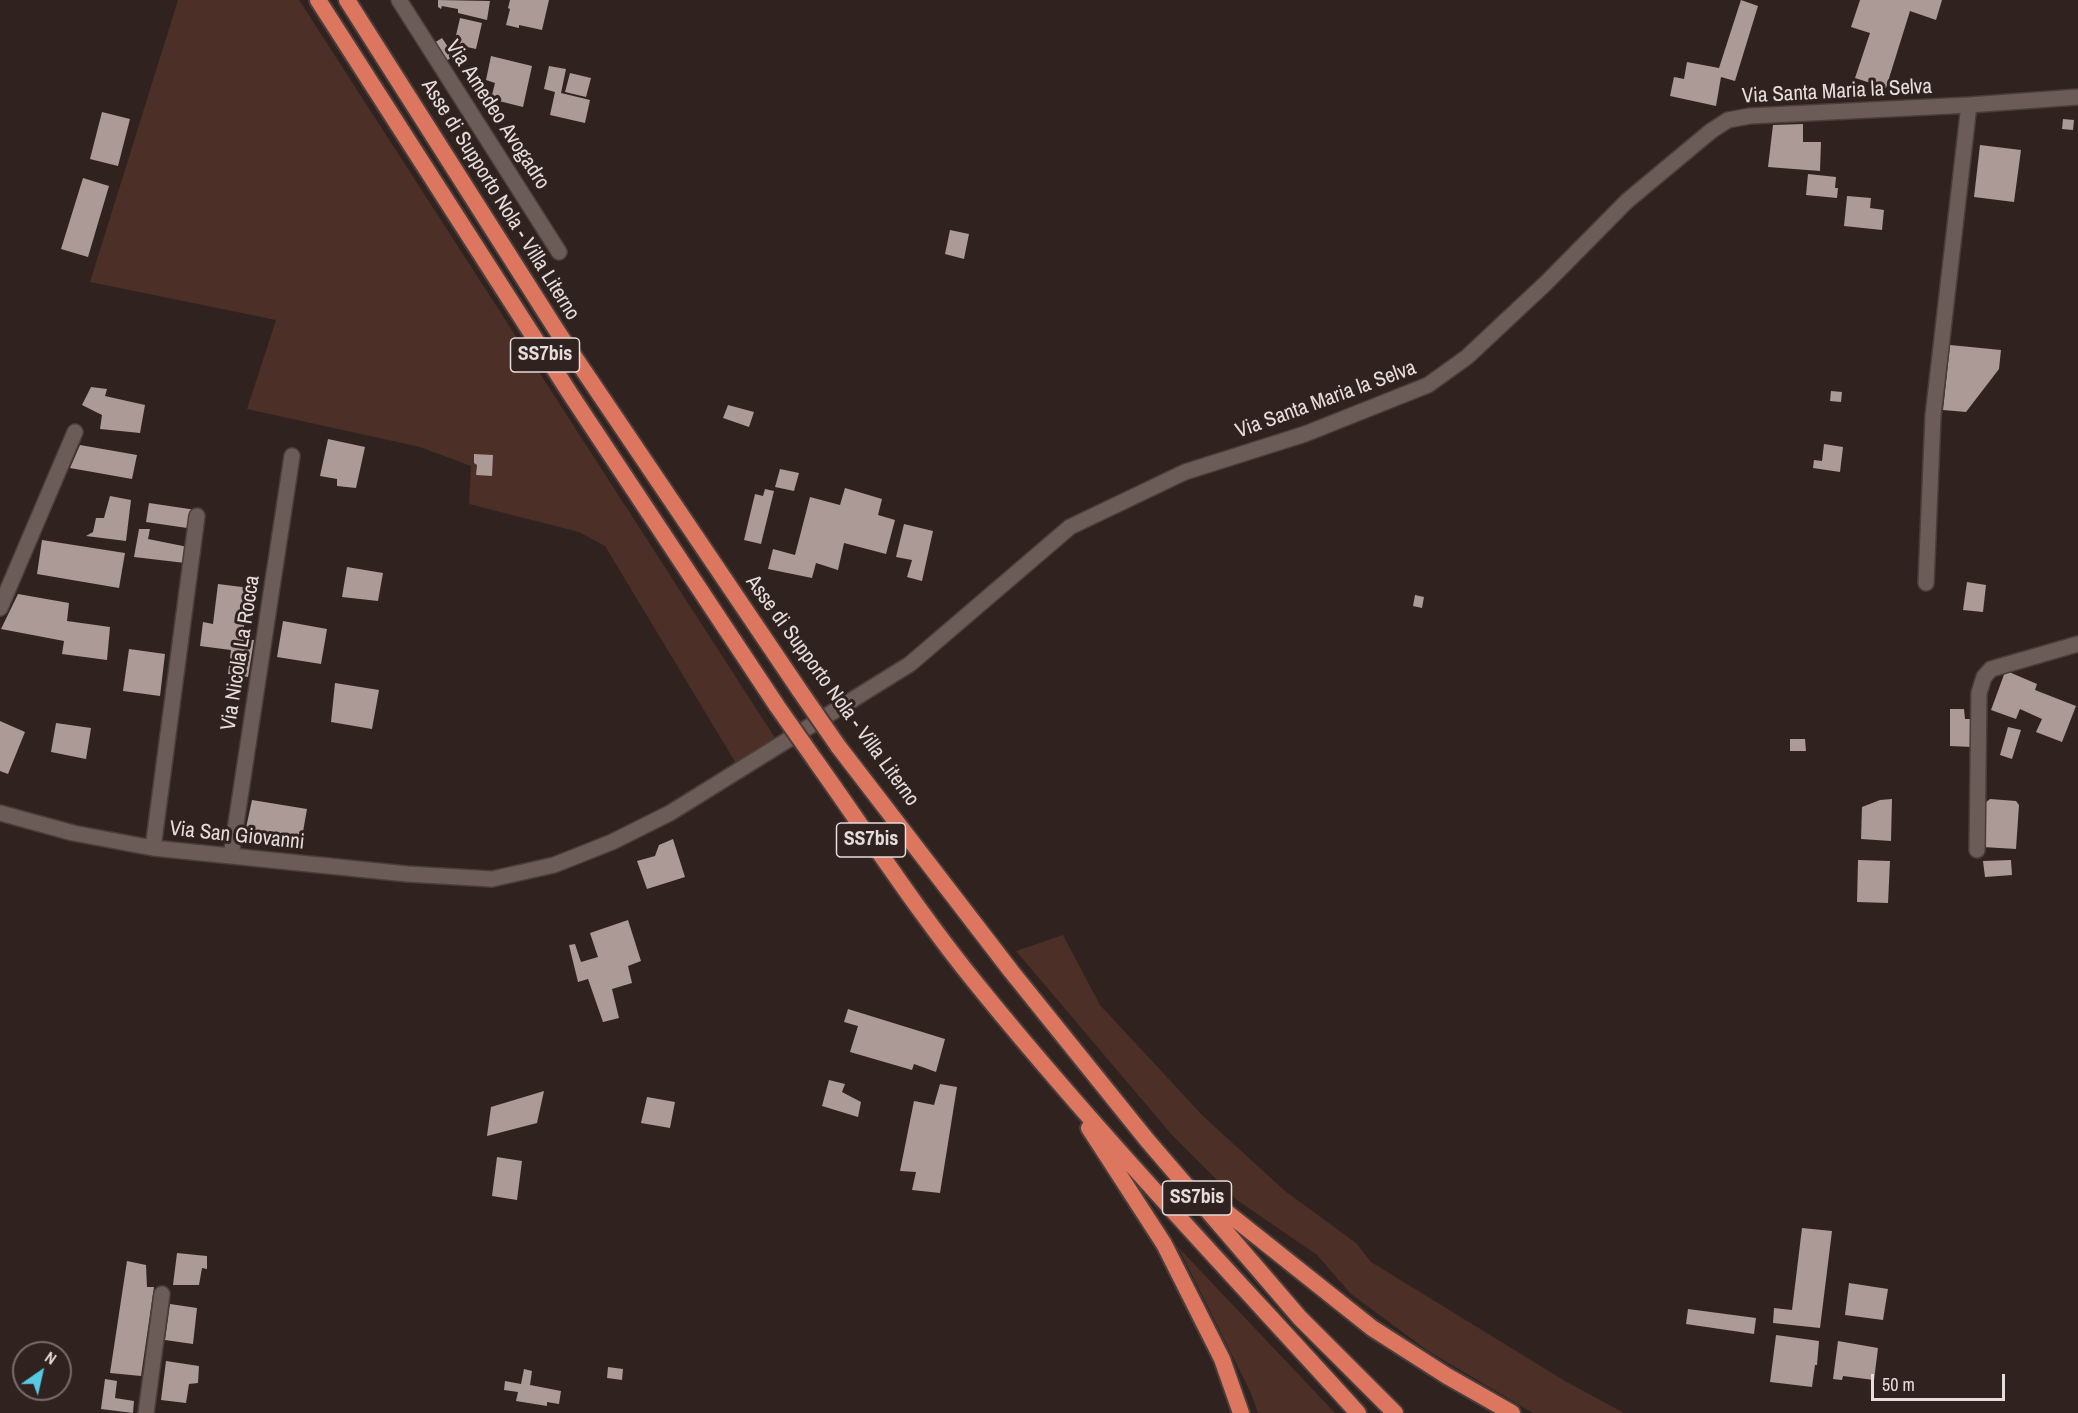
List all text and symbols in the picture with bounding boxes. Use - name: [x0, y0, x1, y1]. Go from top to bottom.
- street label: Via Amedeo Avogadro: [439, 36, 555, 194]
- street label: Via Santa Maria la Selva: [1741, 74, 1933, 110]
- street label: Asse di Supporto Nola - Villa Literno: [415, 75, 585, 325]
- road number: SS7bis: [510, 338, 580, 372]
- street label: Via Santa Maria la Selva: [1232, 356, 1420, 444]
- street label: Asse di Supporto Nola - Villa Literno: [740, 571, 924, 811]
- street label: Via Nicola La Rocca: [216, 574, 266, 732]
- street label: Via San Giovanni: [168, 816, 306, 856]
- road number: SS7bis: [836, 823, 906, 857]
- road number: SS7bis: [1162, 1181, 1232, 1215]
- north arrow: [12, 1341, 72, 1401]
- text: N: [41, 1346, 61, 1370]
- scale bar: [1874, 1362, 2008, 1400]
- text: 50 m: [1882, 1372, 1915, 1397]

